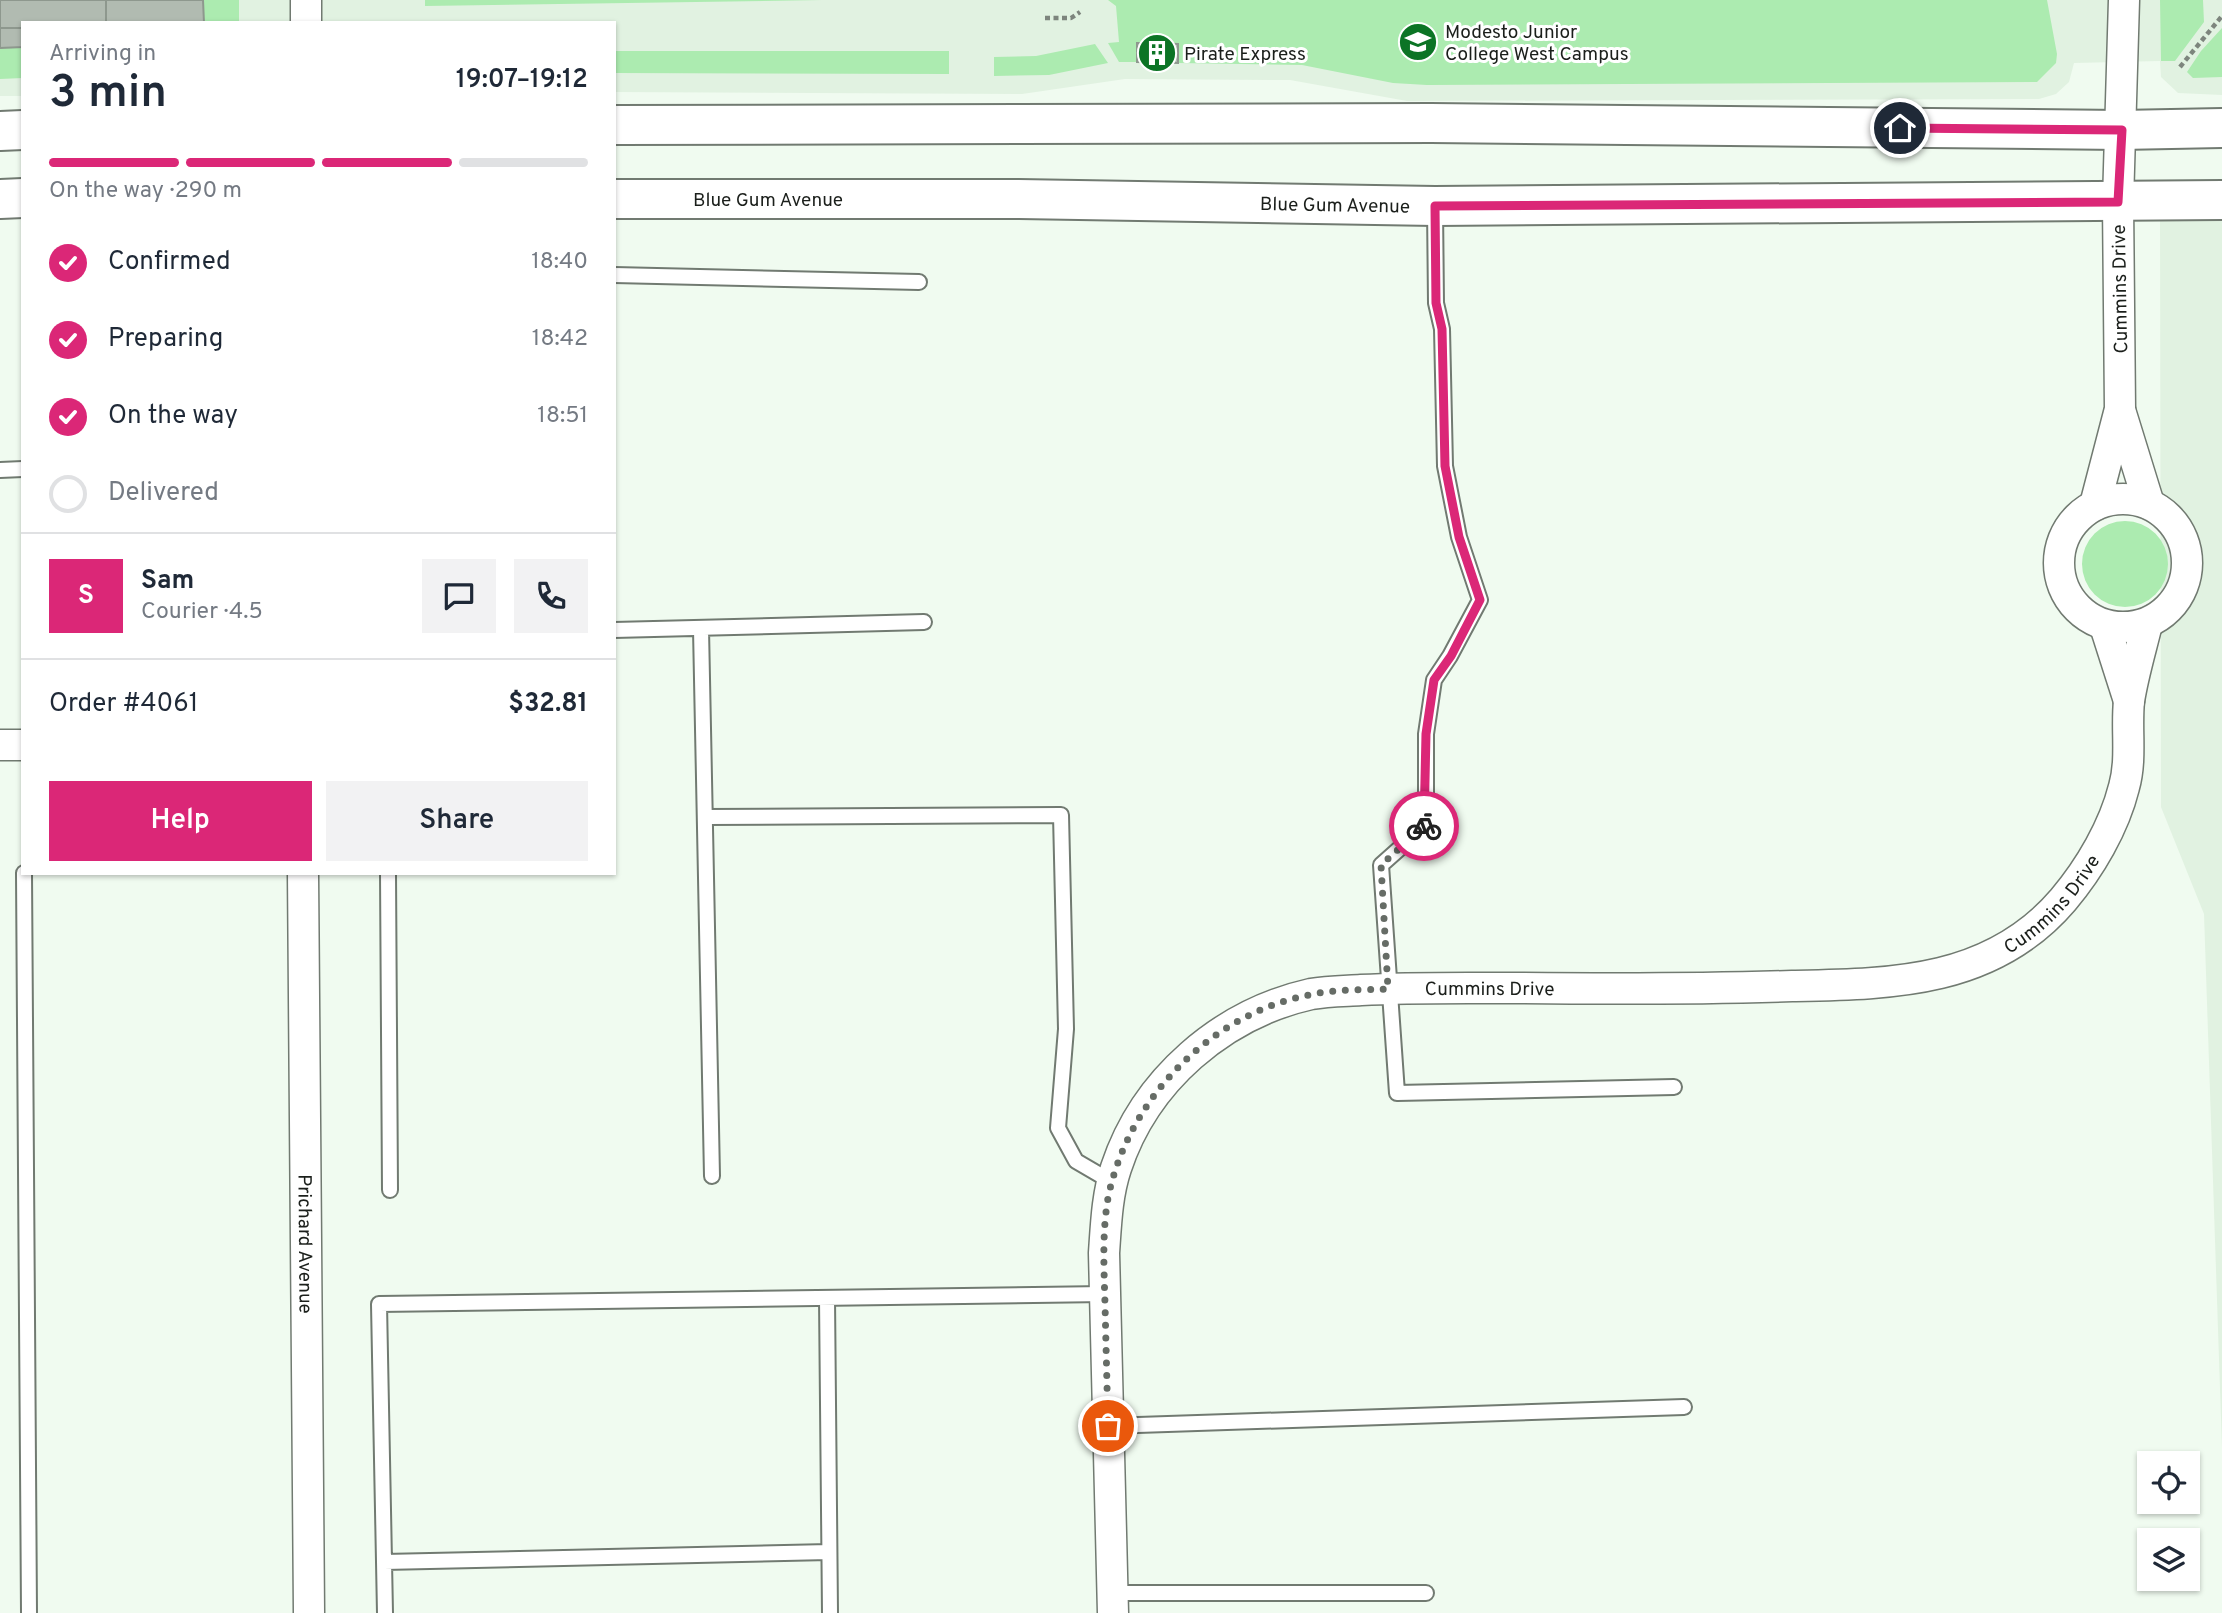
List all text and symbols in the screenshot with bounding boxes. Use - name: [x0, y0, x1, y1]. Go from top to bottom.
- school or university icon: Modesto Junior College West Campus: [1397, 21, 1439, 63]
- place label: Modesto Junior College West Campus: [1445, 21, 1629, 67]
- building icon: Pirate Express: [1136, 32, 1178, 74]
- text: Arriving in: [49, 40, 156, 69]
- place label: Pirate Express: [1184, 43, 1306, 67]
- text: 19:07–19:12: [456, 64, 588, 97]
- text: 3 min: [49, 65, 167, 124]
- pin: [1870, 98, 1930, 158]
- icon: home: [1881, 109, 1919, 147]
- text: On the way · 290 m: [49, 177, 242, 206]
- street label: Blue Gum Avenue: [693, 189, 843, 213]
- street label: Blue Gum Avenue: [1260, 193, 1410, 220]
- street label: Cummins Drive: [2108, 224, 2134, 354]
- icon: check: [49, 244, 87, 282]
- text: Confirmed: [108, 246, 231, 279]
- text: 18:40: [531, 248, 588, 277]
- icon: check: [49, 321, 87, 359]
- text: Preparing: [108, 323, 223, 356]
- text: 18:42: [532, 325, 588, 354]
- icon: check: [49, 398, 87, 436]
- text: On the way: [108, 400, 238, 433]
- text: 18:51: [537, 402, 588, 431]
- text: Delivered: [108, 477, 219, 510]
- button: chat: [422, 559, 496, 633]
- button: phone: [514, 559, 588, 633]
- text: Sam: [141, 565, 194, 598]
- text: S: [78, 580, 94, 613]
- text: Courier · 4.5: [141, 598, 263, 627]
- text: Order #4061: [49, 688, 198, 721]
- text: $32.81: [508, 688, 588, 721]
- button: Help: [49, 781, 312, 861]
- button: Share: [326, 781, 588, 861]
- courier: [1389, 791, 1459, 861]
- icon: bike: [1405, 807, 1443, 845]
- street label: Cummins Drive: [2000, 851, 2106, 960]
- street label: Cummins Drive: [1425, 978, 1555, 1002]
- street label: Prichard Avenue: [291, 1174, 317, 1314]
- pin: [1078, 1396, 1138, 1456]
- icon: bag: [1089, 1407, 1127, 1445]
- map controls: [2137, 1451, 2200, 1591]
- button: locate: [2137, 1451, 2200, 1514]
- button: layers: [2137, 1528, 2200, 1591]

